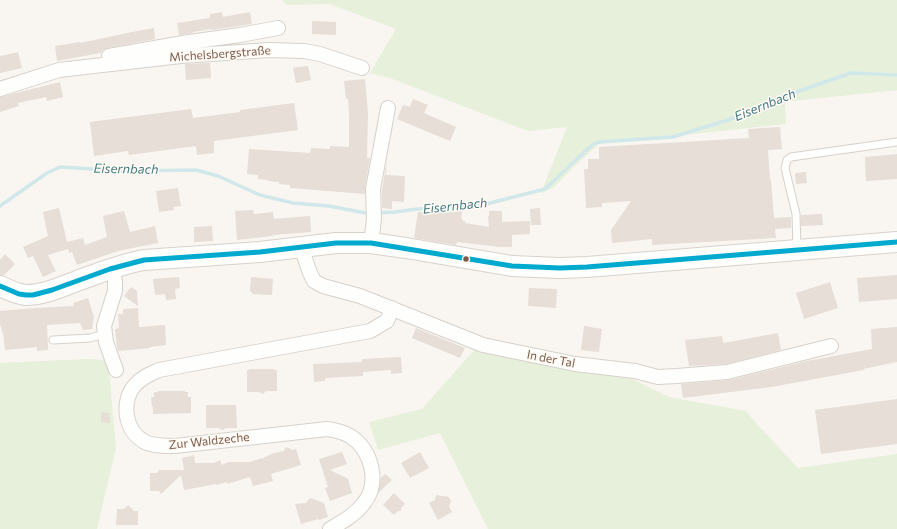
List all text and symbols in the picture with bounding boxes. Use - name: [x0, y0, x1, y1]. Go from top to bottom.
- street label: Michelsbergstraße: [169, 43, 271, 65]
- water label: Eisernbach: [732, 86, 798, 124]
- water label: Eisernbach: [93, 161, 159, 177]
- water label: Eisernbach: [422, 195, 488, 217]
- unlabelled marker: [461, 254, 471, 264]
- street label: In der Tal: [526, 347, 576, 371]
- street label: Zur Waldzeche: [168, 430, 250, 452]

